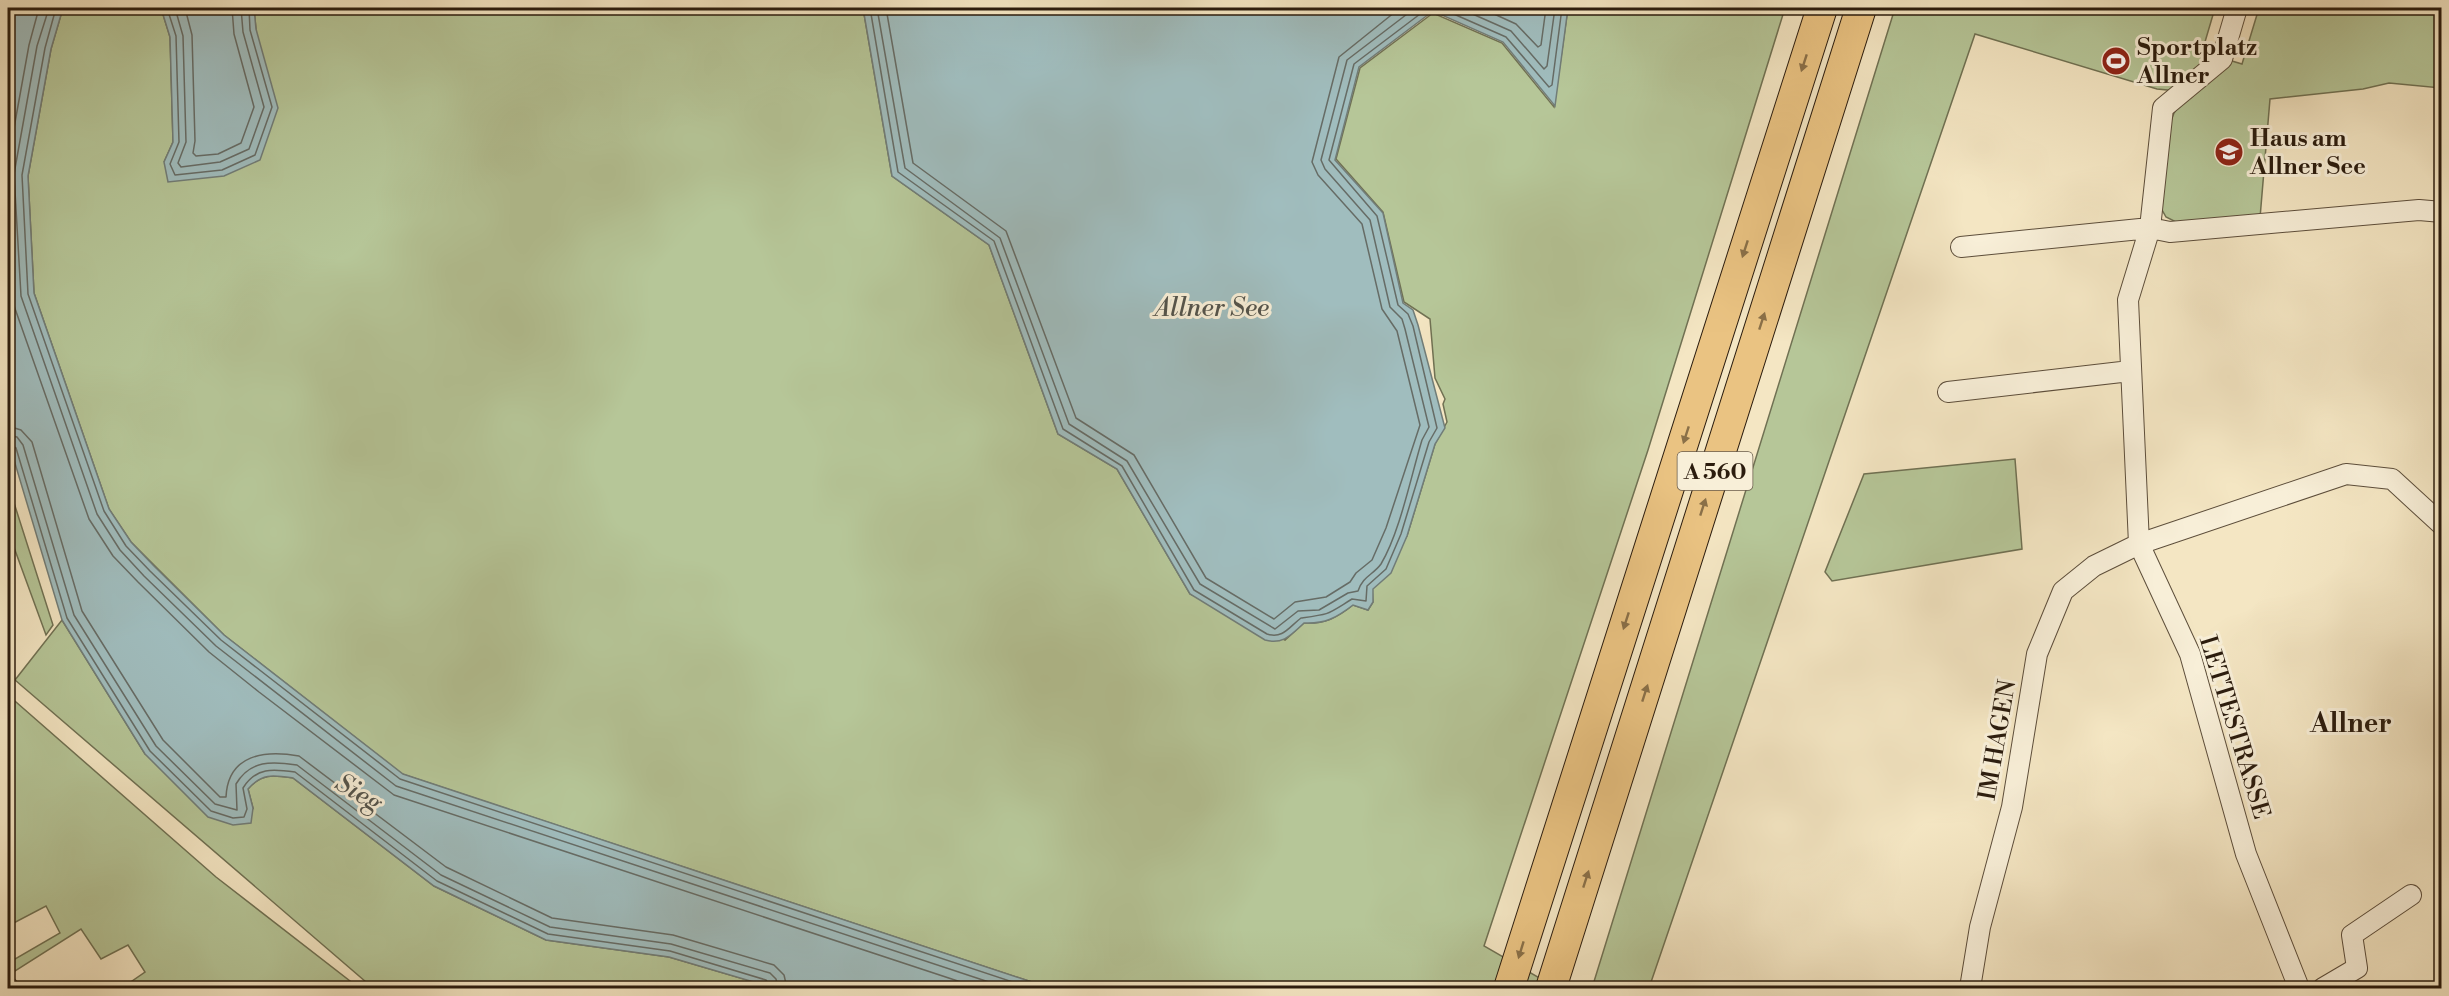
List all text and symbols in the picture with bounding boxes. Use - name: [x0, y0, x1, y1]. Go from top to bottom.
- place label: Sportplatz Allner: [2136, 33, 2257, 91]
- sports icon: Sportplatz Allner: [2100, 45, 2132, 77]
- one-way arrow: [1799, 54, 1808, 72]
- place label: Haus am Allner See: [2249, 124, 2366, 182]
- school or university icon: Haus am Allner See: [2213, 136, 2245, 168]
- one-way arrow: [1740, 240, 1749, 258]
- water label: Allner See: [1152, 292, 1269, 324]
- one-way arrow: [1758, 312, 1767, 330]
- one-way arrow: [1680, 426, 1690, 444]
- road number: A 560: [1678, 452, 1752, 490]
- one-way arrow: [1699, 498, 1709, 516]
- one-way arrow: [1621, 612, 1631, 630]
- street label: LETTESTRASSE: [2192, 632, 2276, 823]
- street label: IM HAGEN: [1973, 677, 2023, 803]
- one-way arrow: [1641, 684, 1650, 702]
- district label: Allner: [2309, 707, 2392, 741]
- water label: Sieg: [329, 767, 389, 820]
- one-way arrow: [1582, 870, 1591, 888]
- one-way arrow: [1516, 941, 1525, 959]

